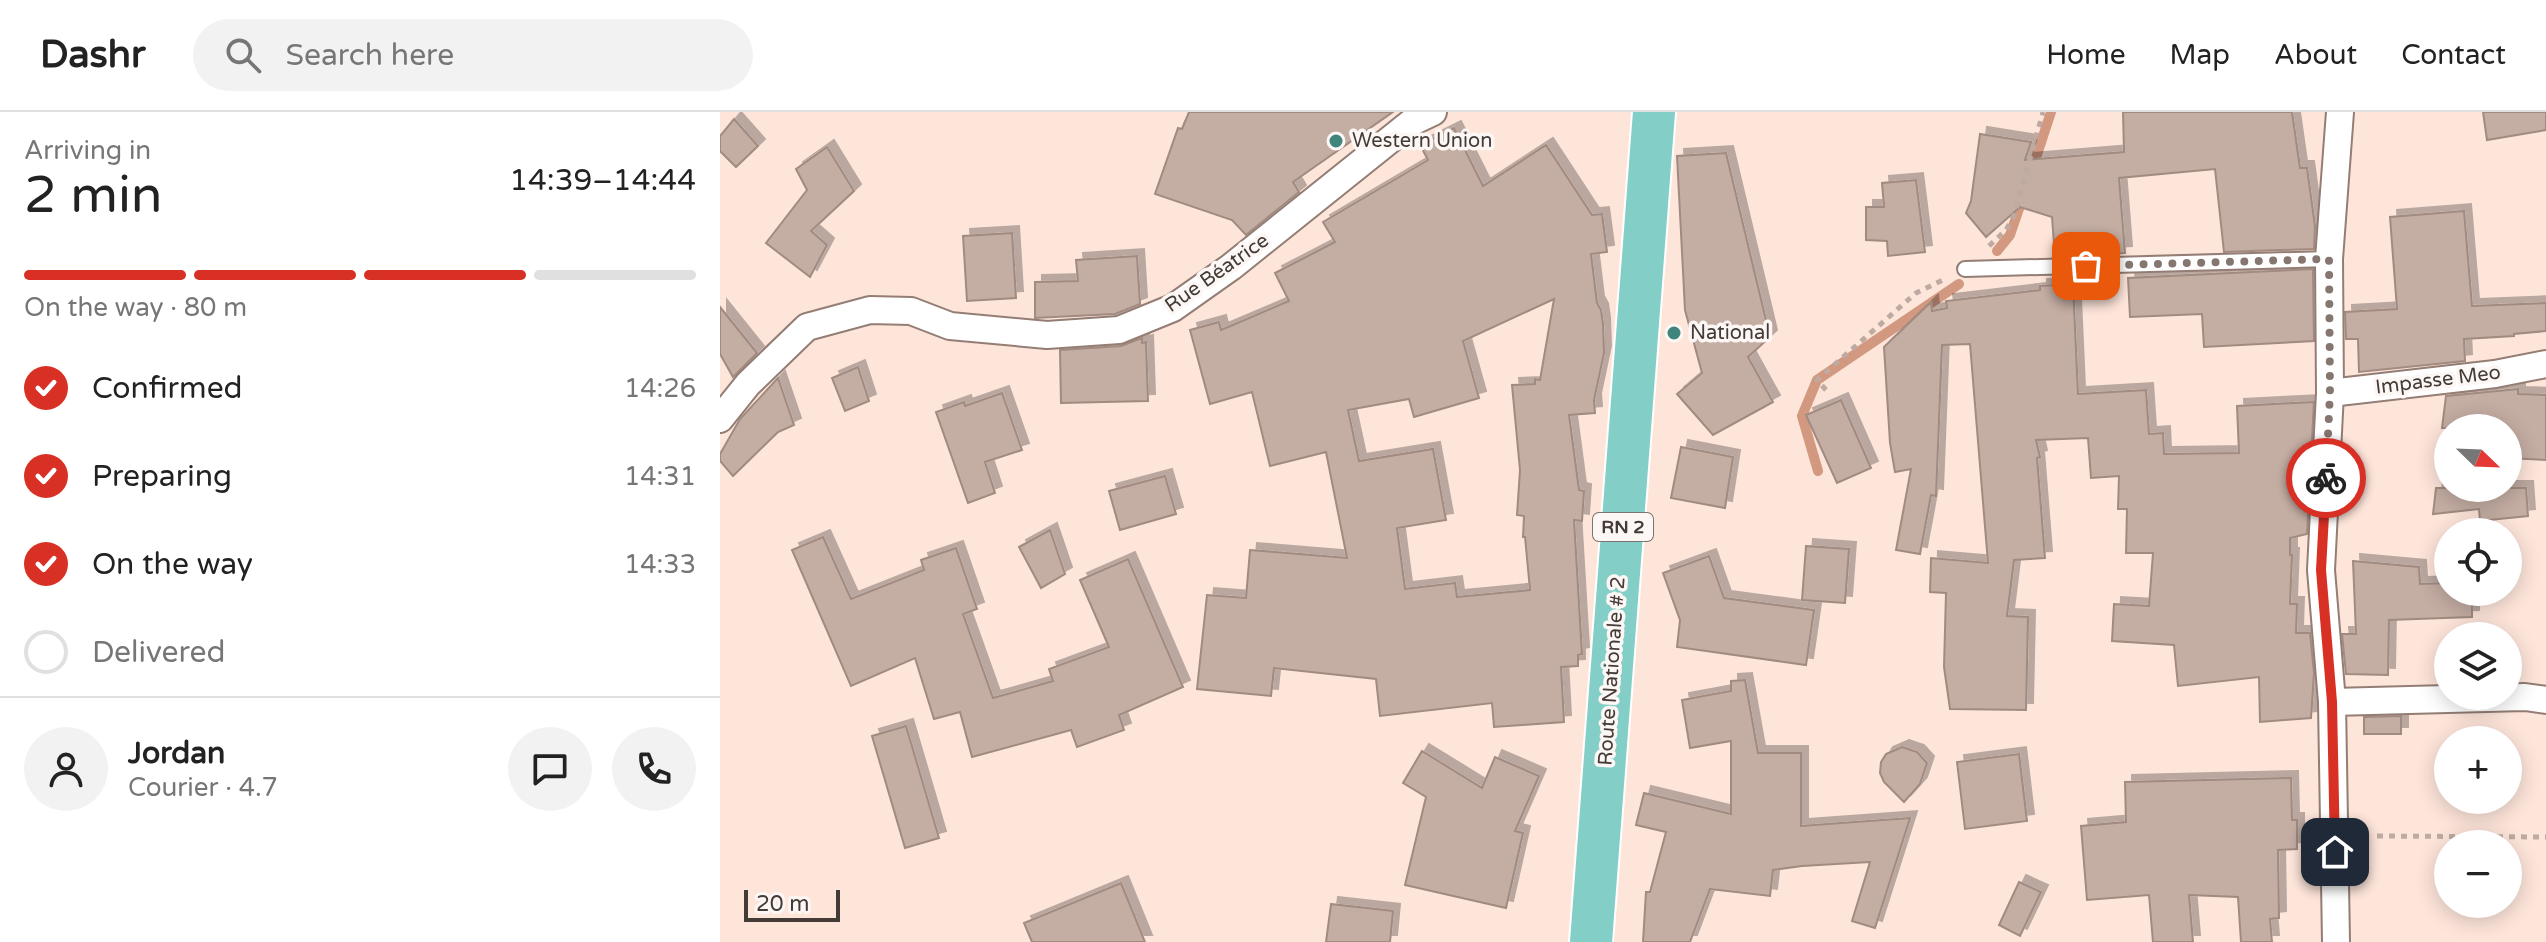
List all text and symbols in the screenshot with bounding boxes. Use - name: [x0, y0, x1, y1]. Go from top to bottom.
- search box: [193, 19, 753, 91]
- text: Dashr: [40, 32, 145, 78]
- icon: search: [221, 33, 265, 77]
- text: Search here: [285, 37, 454, 74]
- text: Home: [2046, 38, 2126, 72]
- text: Map: [2170, 38, 2230, 72]
- text: About: [2274, 38, 2357, 72]
- text: Contact: [2401, 38, 2506, 72]
- place label: Western Union: [1352, 129, 1492, 153]
- marker: Western Union: [1327, 132, 1345, 150]
- text: Arriving in: [24, 135, 151, 166]
- text: 14:39–14:44: [509, 162, 696, 199]
- text: 2 min: [24, 164, 163, 227]
- street label: Rue Béatrice: [1160, 228, 1274, 318]
- pin: [2052, 232, 2120, 300]
- icon: bag: [2064, 244, 2108, 288]
- text: On the way · 80 m: [24, 292, 247, 323]
- place label: National: [1690, 321, 1770, 345]
- marker: National: [1665, 324, 1683, 342]
- street label: Impasse Meo: [2374, 360, 2502, 400]
- icon: check: [24, 366, 68, 410]
- text: Confirmed: [92, 370, 243, 407]
- text: 14:26: [624, 373, 696, 404]
- north arrow: [2434, 414, 2522, 502]
- map controls: [2434, 414, 2522, 918]
- courier: [2286, 438, 2366, 518]
- icon: check: [24, 454, 68, 498]
- icon: bike: [2304, 456, 2348, 500]
- text: Preparing: [92, 458, 232, 495]
- text: 14:31: [624, 461, 696, 492]
- road number: RN 2: [1593, 513, 1653, 541]
- button: locate: [2434, 518, 2522, 606]
- icon: check: [24, 542, 68, 586]
- text: On the way: [92, 546, 253, 583]
- text: 14:33: [624, 549, 696, 580]
- street label: Route Nationale # 2: [1593, 576, 1631, 766]
- button: layers: [2434, 622, 2522, 710]
- text: Delivered: [92, 634, 226, 671]
- button: +: [2434, 726, 2522, 814]
- button: person: [24, 727, 108, 811]
- button: chat: [508, 727, 592, 811]
- button: phone: [612, 727, 696, 811]
- text: Jordan: [128, 735, 225, 772]
- text: Courier · 4.7: [128, 772, 278, 803]
- pin: [2301, 818, 2369, 886]
- icon: home: [2313, 830, 2357, 874]
- button: −: [2434, 830, 2522, 918]
- scale bar: [744, 886, 840, 922]
- text: 20 m: [756, 891, 810, 917]

